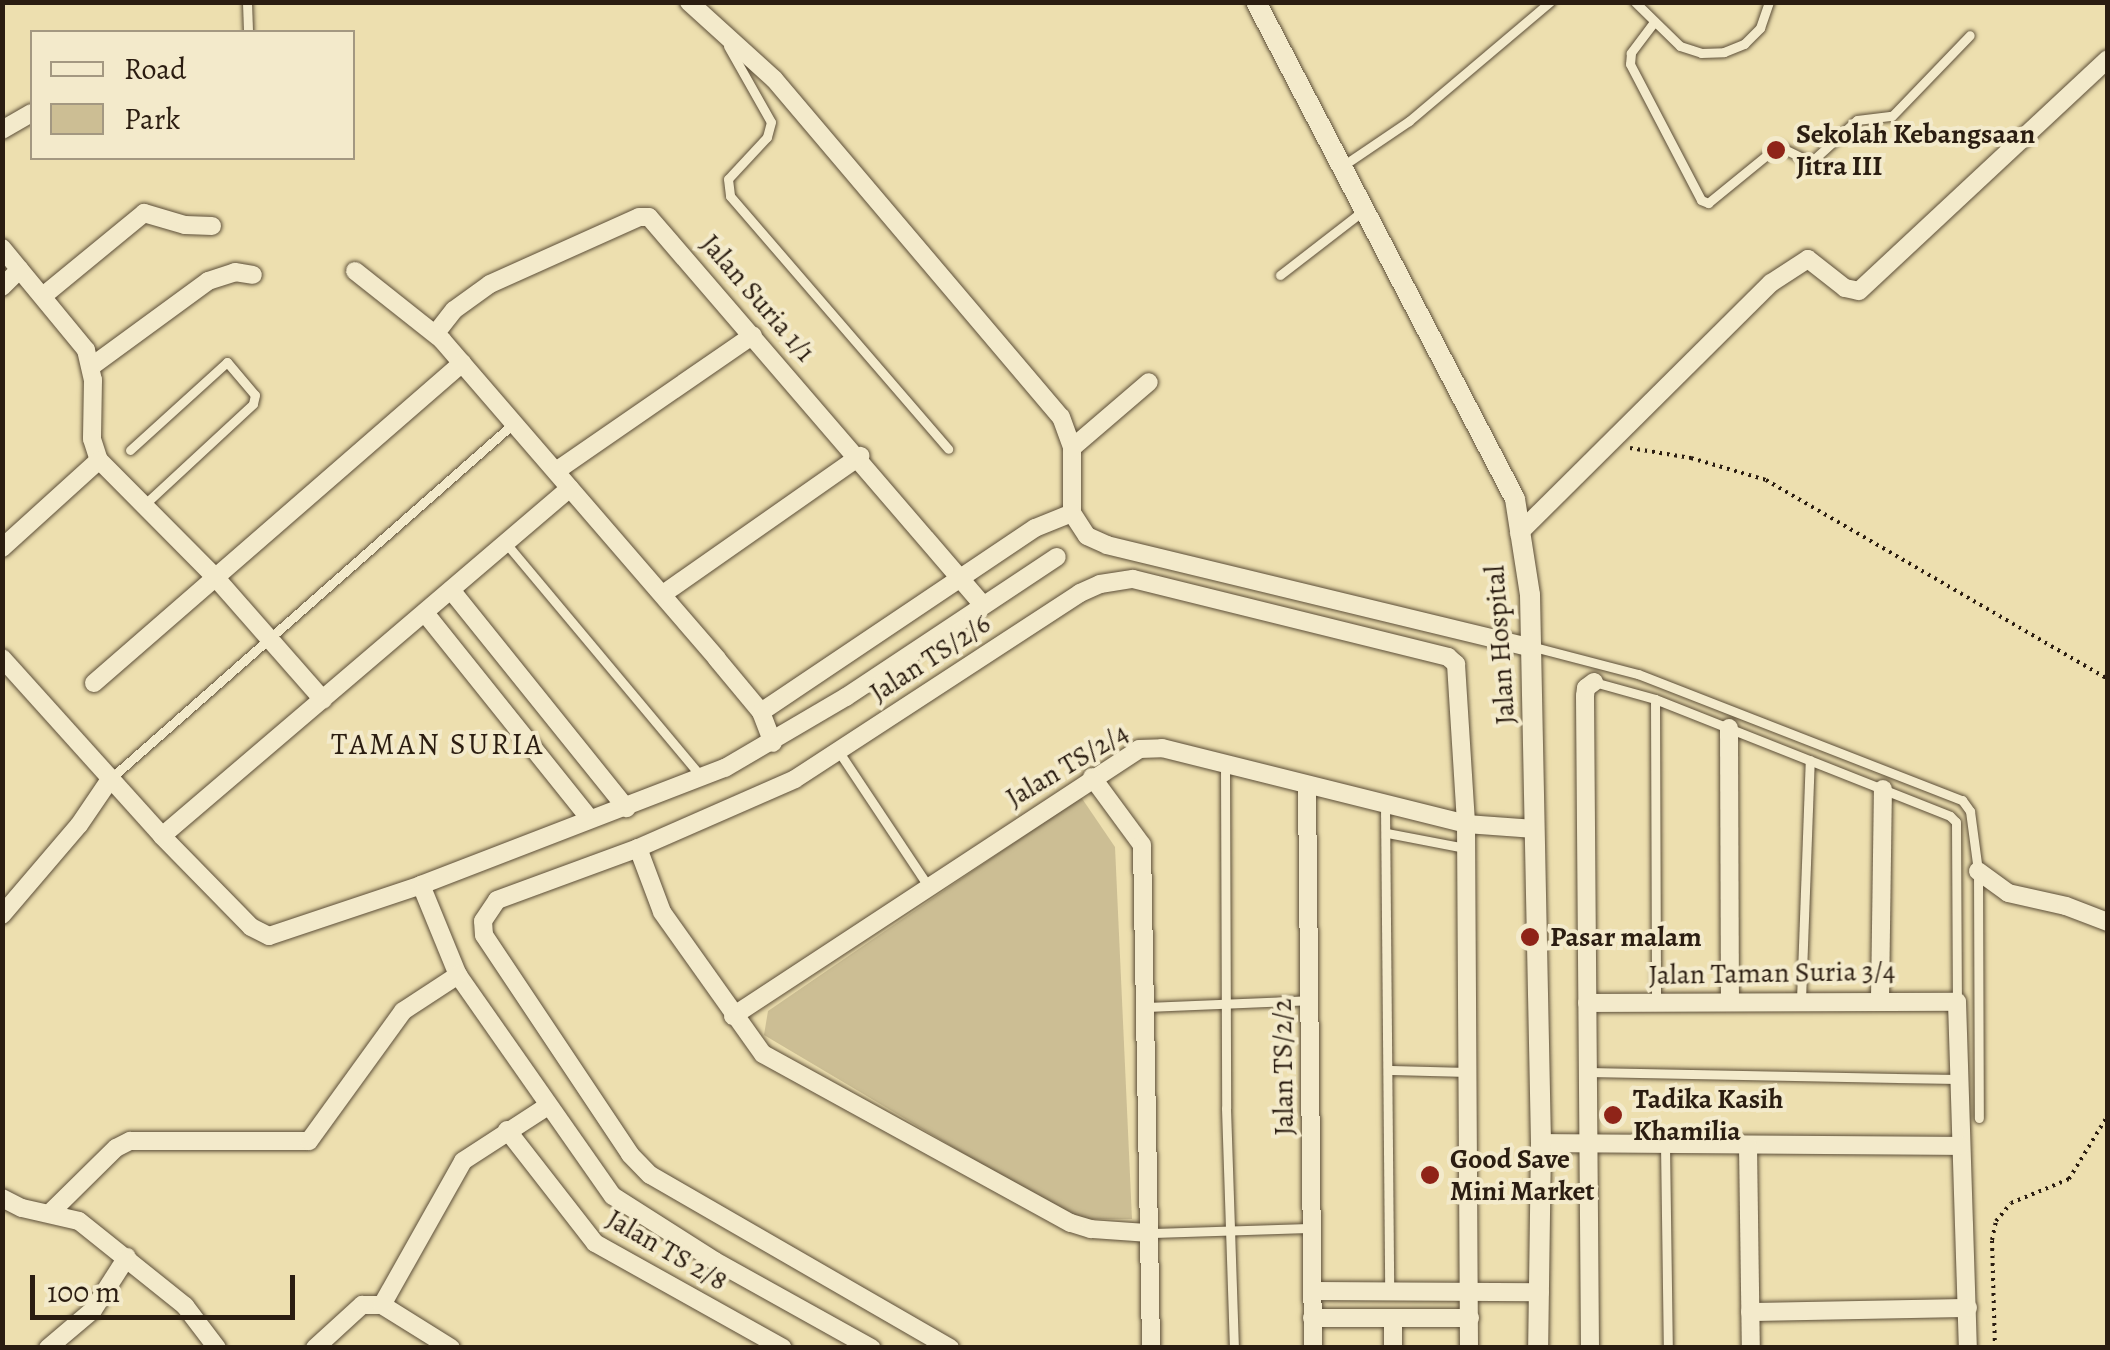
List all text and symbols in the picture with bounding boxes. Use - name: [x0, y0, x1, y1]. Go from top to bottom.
- legend: [30, 30, 355, 160]
- text: Road: [124, 49, 186, 89]
- text: Park: [124, 99, 180, 139]
- place label: Sekolah Kebangsaan Jitra III: [1796, 117, 2035, 183]
- marker: Sekolah Kebangsaan Jitra III: [1765, 139, 1787, 161]
- street label: Jalan Suria 1/1: [694, 227, 822, 369]
- street label: Jalan Hospital: [1478, 564, 1522, 726]
- street label: Jalan TS/2/6: [863, 607, 997, 709]
- street label: Jalan TS/2/4: [1000, 715, 1134, 815]
- district label: TAMAN SURIA: [331, 726, 545, 762]
- place label: Pasar malam: [1550, 920, 1702, 954]
- marker: Pasar malam: [1519, 926, 1541, 948]
- street label: Jalan Taman Suria 3/4: [1648, 954, 1896, 992]
- street label: Jalan TS/2/2: [1265, 998, 1301, 1136]
- place label: Tadika Kasih Khamilia: [1633, 1082, 1783, 1148]
- marker: Tadika Kasih Khamilia: [1602, 1104, 1624, 1126]
- place label: Good Save Mini Market: [1450, 1142, 1595, 1208]
- marker: Good Save Mini Market: [1419, 1164, 1441, 1186]
- street label: Jalan TS 2/8: [601, 1202, 733, 1298]
- scale bar: [35, 1255, 300, 1317]
- text: 100 m: [47, 1272, 120, 1312]

